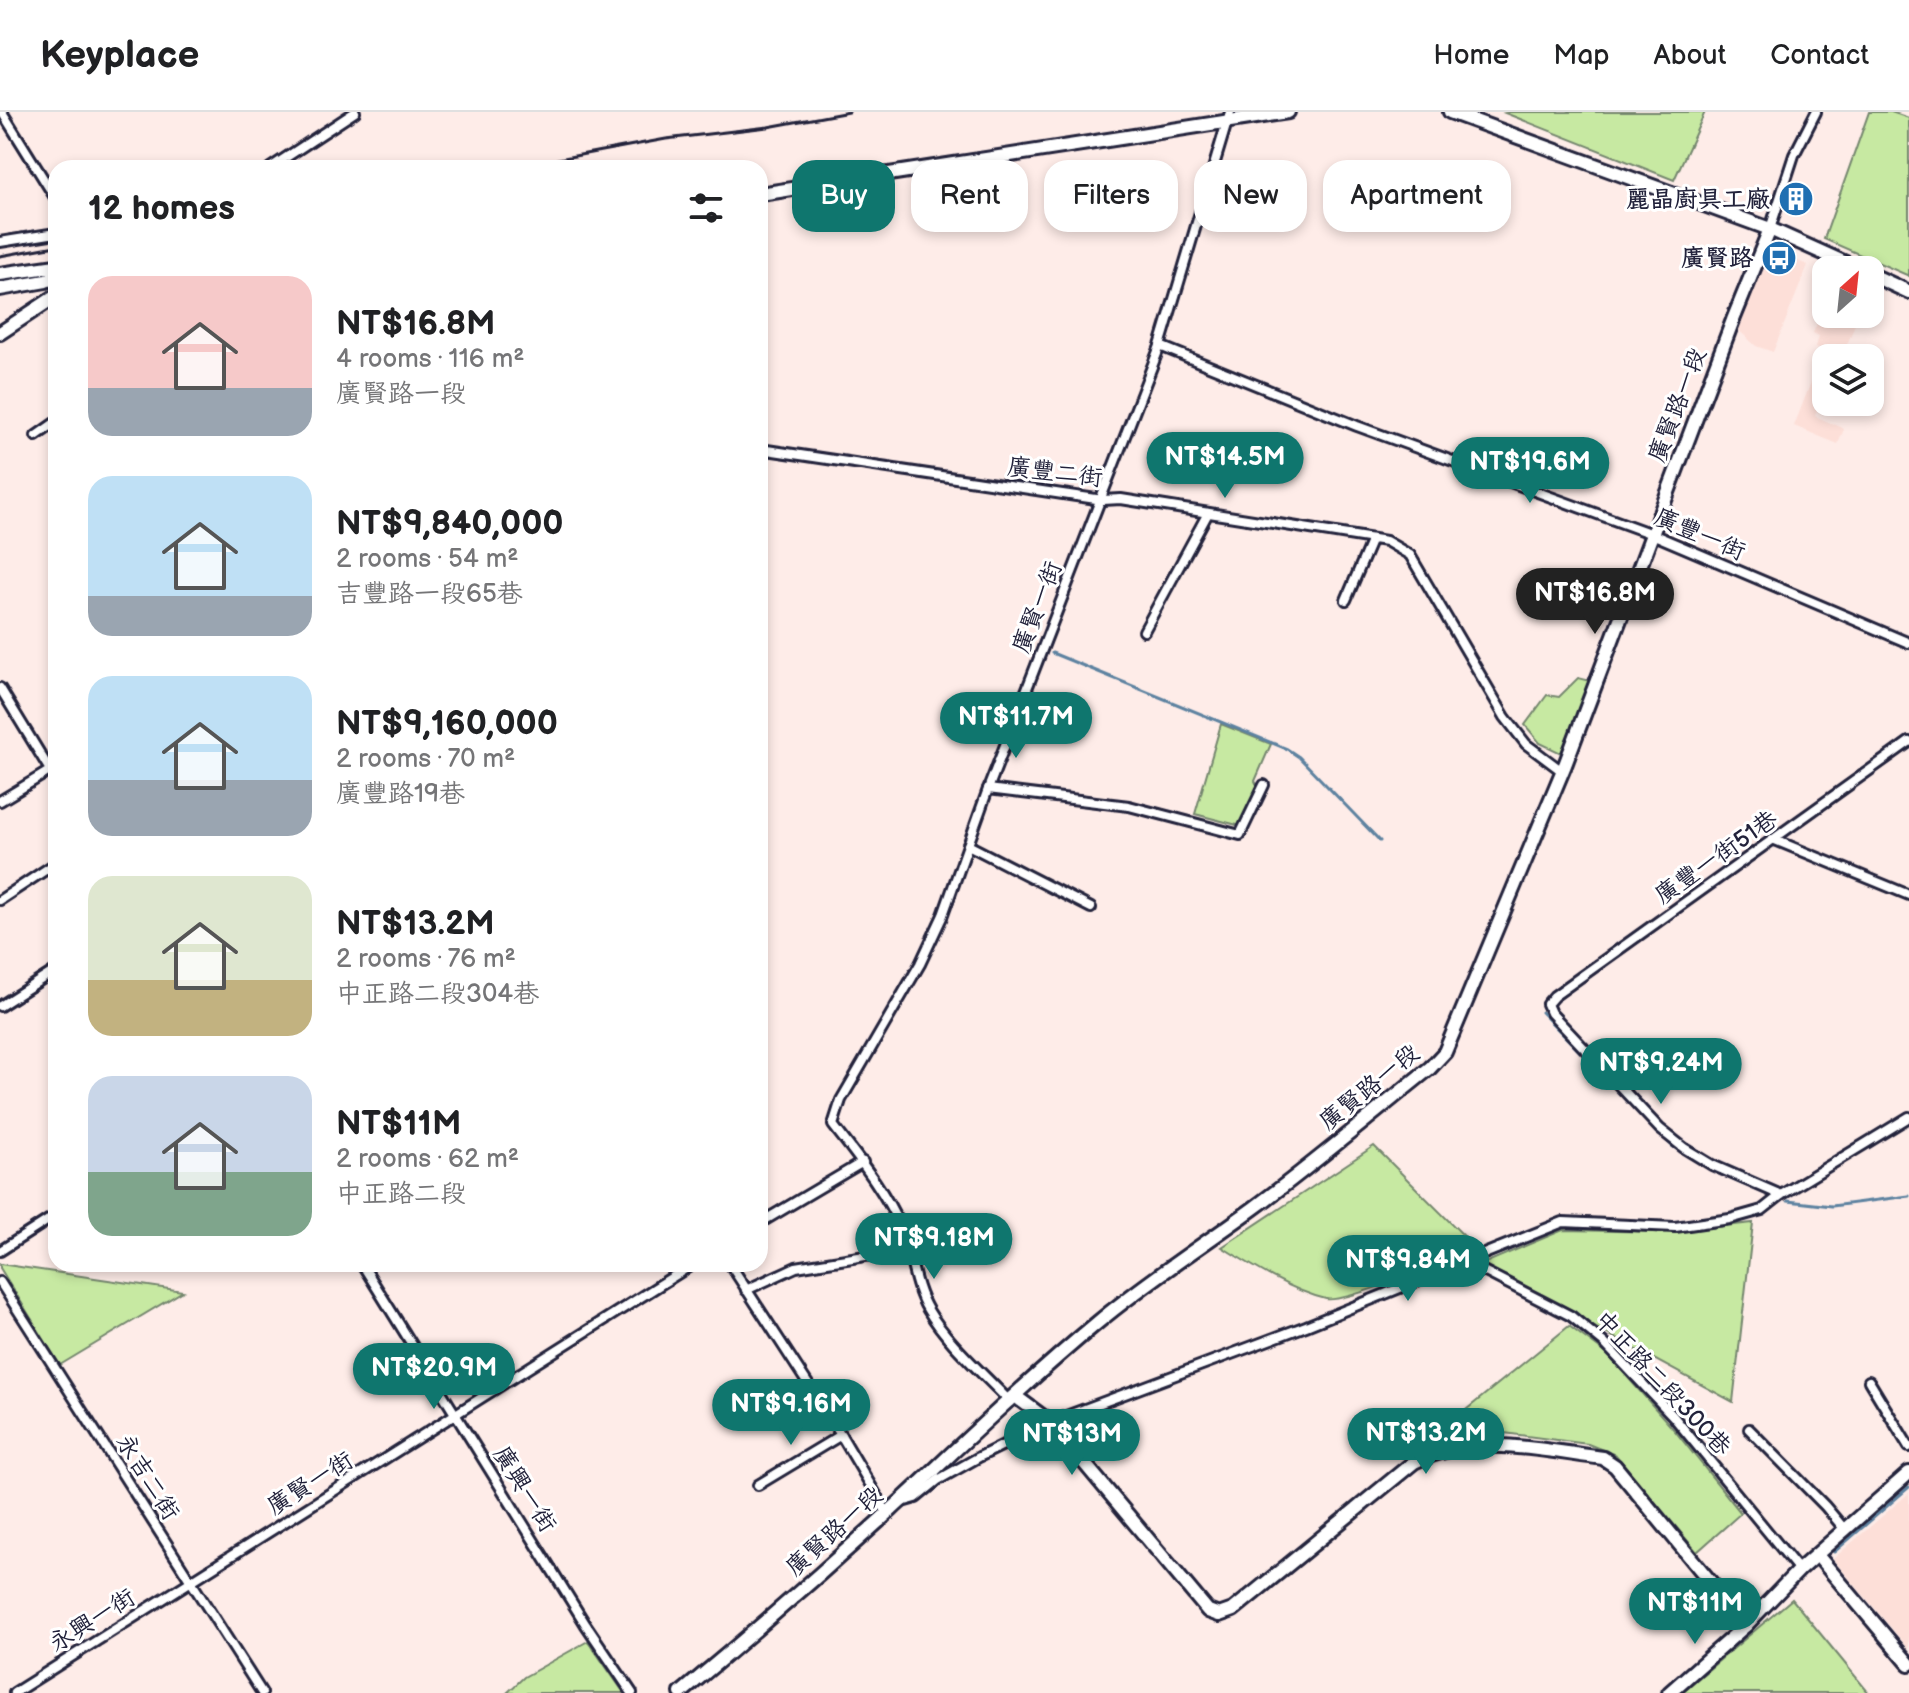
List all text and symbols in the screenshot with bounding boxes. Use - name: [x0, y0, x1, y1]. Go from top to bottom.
- text: Keyplace: [40, 33, 199, 78]
- text: Home: [1433, 39, 1509, 72]
- text: Map: [1553, 39, 1610, 72]
- text: About: [1654, 39, 1726, 72]
- text: Contact: [1770, 39, 1869, 72]
- chip: Buy: [792, 160, 895, 232]
- chip: Rent: [911, 160, 1028, 232]
- chip: Filters: [1044, 160, 1178, 232]
- chip: New: [1194, 160, 1307, 232]
- chip: Apartment: [1323, 160, 1511, 232]
- building icon: 麗晶廚具工廠: [1777, 180, 1815, 218]
- place label: 麗晶廚具工廠: [1626, 185, 1770, 214]
- icon: filters: [684, 186, 728, 230]
- text: 12 homes: [88, 188, 235, 229]
- bus stop icon: 廣賢路: [1760, 239, 1798, 277]
- place label: 廣賢路: [1681, 244, 1754, 273]
- north arrow: [1812, 256, 1884, 328]
- map controls: [1812, 256, 1884, 416]
- text: NT$16.8M: [336, 303, 495, 344]
- icon: home: [152, 308, 248, 404]
- text: 4 rooms · 116 m²: [336, 344, 524, 375]
- street label: 廣賢路一段: [1642, 344, 1713, 466]
- button: layers: [1812, 344, 1884, 416]
- text: 廣賢路一段: [336, 379, 466, 410]
- pin: NT$14.5M: [1142, 432, 1308, 500]
- pin: NT$19.6M: [1447, 437, 1613, 505]
- text: NT$14.5M: [1165, 442, 1285, 473]
- text: NT$19.6M: [1469, 447, 1591, 478]
- street label: 廣豐二街: [1006, 452, 1104, 493]
- street label: 廣豐一街: [1650, 502, 1750, 567]
- text: NT$9,840,000: [336, 503, 564, 544]
- icon: home: [152, 508, 248, 604]
- text: 2 rooms · 54 m²: [336, 544, 519, 575]
- street label: 廣賢一街: [1007, 557, 1068, 657]
- pin: NT$16.8M: [1512, 568, 1678, 636]
- text: NT$16.8M: [1534, 578, 1656, 609]
- text: 吉豐路一段65巷: [336, 579, 523, 610]
- pin: NT$11.7M: [933, 692, 1099, 760]
- text: NT$11.7M: [958, 702, 1074, 733]
- text: NT$9,160,000: [336, 703, 558, 744]
- icon: home: [152, 708, 248, 804]
- text: 2 rooms · 70 m²: [336, 744, 515, 775]
- text: 廣豐路19巷: [336, 779, 465, 810]
- street label: 廣豐一街51巷: [1649, 805, 1783, 910]
- text: NT$13.2M: [336, 903, 495, 944]
- icon: home: [152, 908, 248, 1004]
- text: 2 rooms · 76 m²: [336, 944, 516, 975]
- text: 中正路二段304巷: [336, 979, 539, 1010]
- street label: 廣賢路一段: [1314, 1038, 1425, 1136]
- pin: NT$9.24M: [1578, 1038, 1744, 1106]
- text: NT$9.24M: [1599, 1048, 1723, 1079]
- text: NT$11M: [336, 1103, 461, 1144]
- icon: home: [152, 1108, 248, 1204]
- text: 2 rooms · 62 m²: [336, 1144, 519, 1175]
- text: 中正路二段: [336, 1179, 466, 1210]
- pin: NT$9.18M: [851, 1213, 1017, 1281]
- text: NT$9.18M: [873, 1223, 995, 1254]
- pin: NT$9.84M: [1325, 1235, 1491, 1303]
- text: NT$9.84M: [1345, 1245, 1471, 1276]
- street label: 中正路二段300巷: [1588, 1305, 1737, 1462]
- pin: NT$20.9M: [351, 1343, 517, 1411]
- text: NT$20.9M: [371, 1353, 497, 1384]
- pin: NT$9.16M: [708, 1379, 874, 1447]
- text: NT$9.16M: [730, 1389, 852, 1420]
- pin: NT$13.2M: [1343, 1408, 1509, 1476]
- pin: NT$13M: [1007, 1409, 1137, 1477]
- text: NT$13.2M: [1365, 1418, 1487, 1449]
- text: NT$13M: [1022, 1419, 1122, 1450]
- street label: 永吉二街: [110, 1429, 185, 1526]
- street label: 廣興一街: [487, 1441, 562, 1538]
- street label: 廣賢一街: [262, 1446, 359, 1521]
- street label: 廣賢路一段: [780, 1480, 889, 1582]
- pin: NT$11M: [1630, 1578, 1760, 1646]
- street label: 永興一街: [44, 1583, 141, 1658]
- text: NT$11M: [1647, 1588, 1743, 1619]

